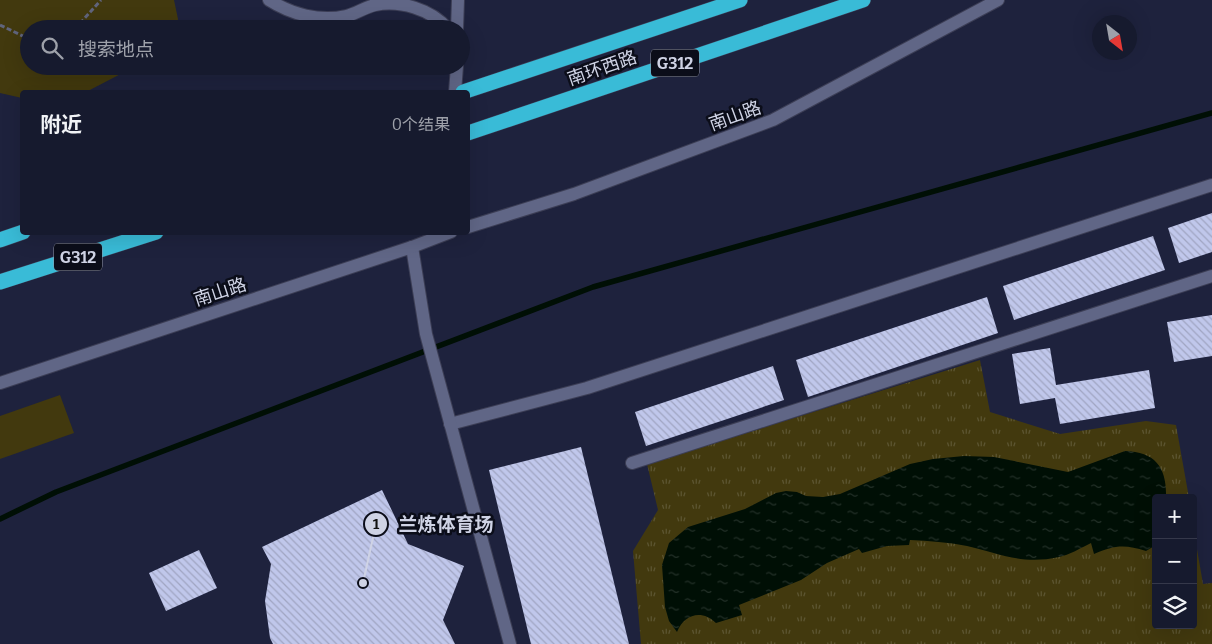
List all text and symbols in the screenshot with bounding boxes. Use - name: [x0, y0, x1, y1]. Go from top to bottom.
- north arrow: [1092, 15, 1137, 60]
- search box: [20, 20, 470, 75]
- icon: search: [38, 34, 66, 62]
- text: 搜索地点: [78, 38, 154, 61]
- street label: 南环西路: [564, 46, 640, 90]
- road number: G312: [651, 49, 699, 76]
- street label: 南山路: [706, 96, 764, 136]
- text: 附近: [40, 112, 82, 138]
- text: 0个结果: [392, 115, 450, 134]
- road number: G312: [54, 243, 102, 270]
- street label: 南山路: [191, 273, 249, 311]
- map controls: [1152, 494, 1197, 629]
- button: +: [1152, 494, 1197, 539]
- callout: 兰炼体育场: [364, 507, 504, 541]
- text: 兰炼体育场: [398, 513, 494, 536]
- text: 1: [373, 515, 380, 533]
- button: −: [1152, 539, 1197, 584]
- button: layers: [1152, 584, 1197, 629]

